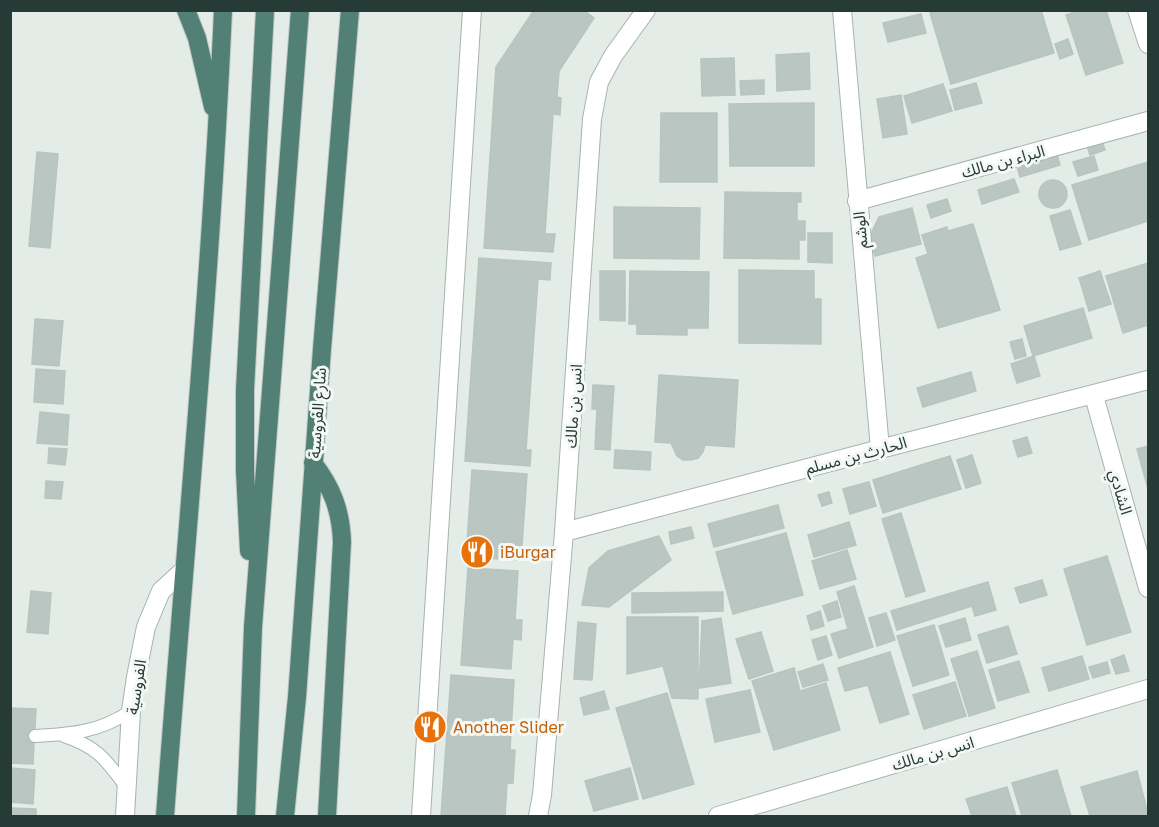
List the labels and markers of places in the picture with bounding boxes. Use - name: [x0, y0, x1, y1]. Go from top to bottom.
- restaurant icon: iBurgar: [459, 534, 495, 570]
- place label: iBurgar: [500, 542, 556, 562]
- restaurant icon: Another Slider: [412, 709, 448, 745]
- place label: Another Slider: [453, 717, 564, 737]

